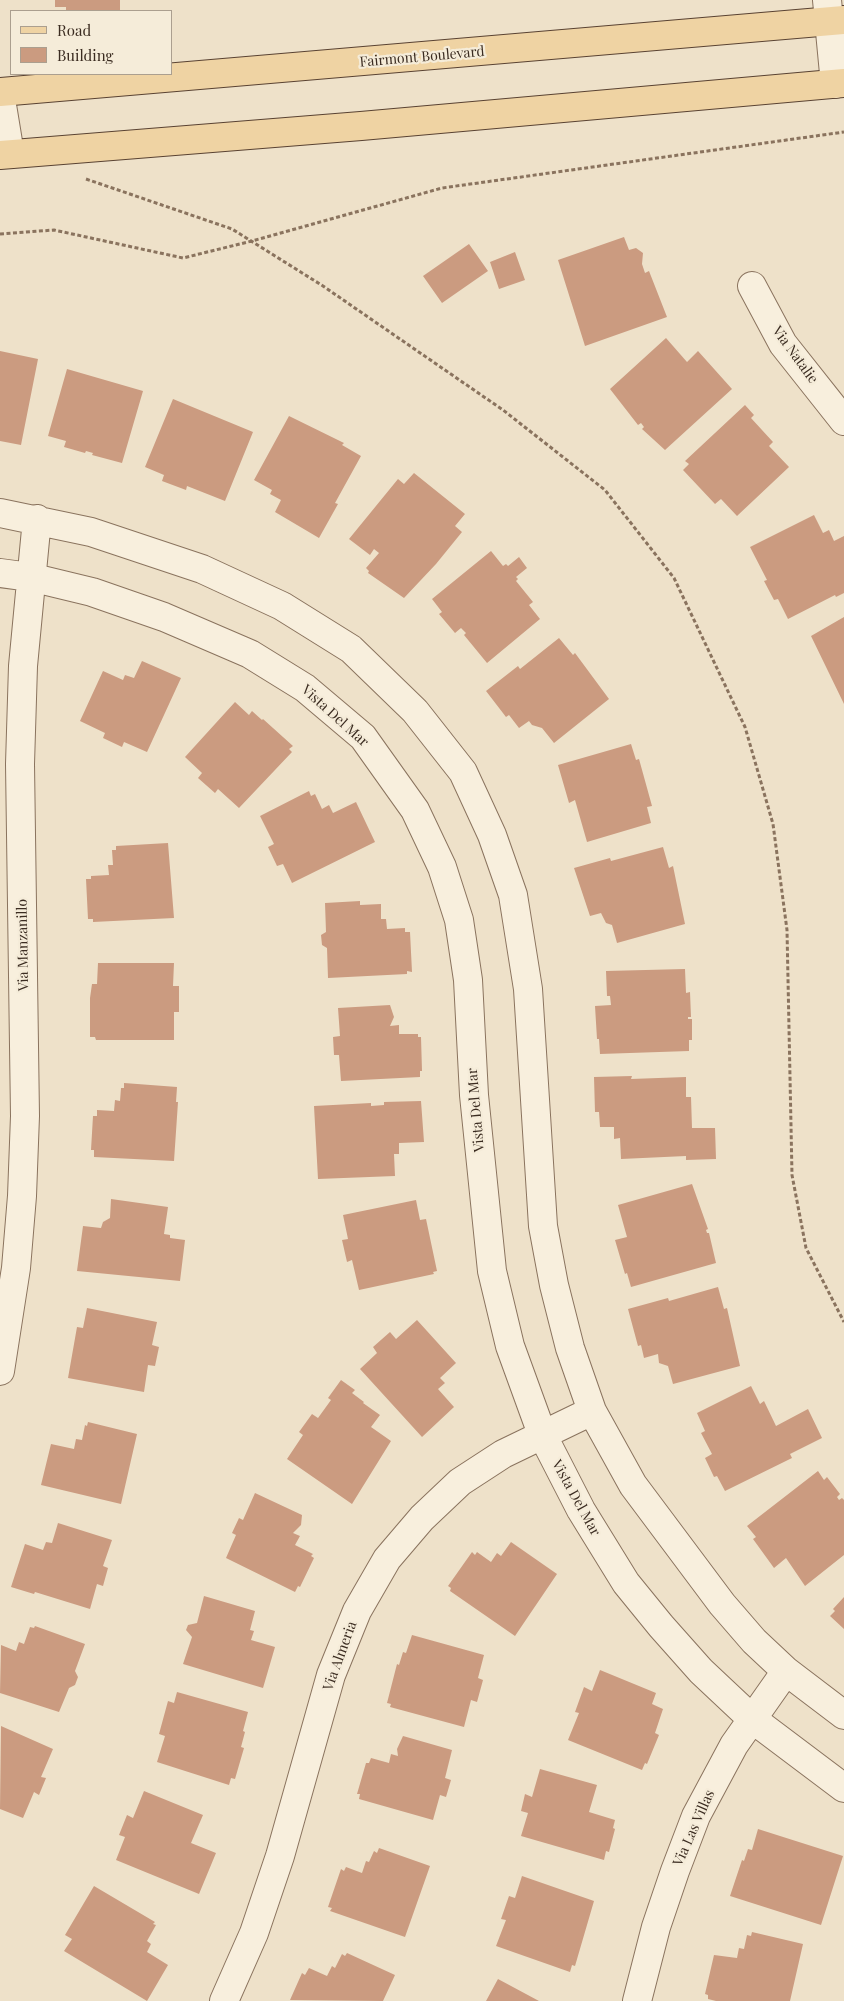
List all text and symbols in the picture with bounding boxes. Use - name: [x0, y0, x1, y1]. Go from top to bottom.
- legend: [10, 10, 172, 75]
- text: Road: [57, 20, 91, 40]
- street label: Fairmont Boulevard: [359, 43, 485, 71]
- text: Building: [57, 45, 113, 65]
- street label: Via Natalie: [769, 323, 821, 387]
- street label: Vista Del Mar: [298, 682, 372, 750]
- street label: Via Manzanillo: [14, 899, 32, 991]
- street label: Vista Del Mar: [464, 1067, 488, 1153]
- street label: Vista Del Mar: [548, 1457, 604, 1539]
- street label: Via Almeria: [320, 1619, 360, 1693]
- street label: Via Las Villas: [670, 1787, 718, 1869]

